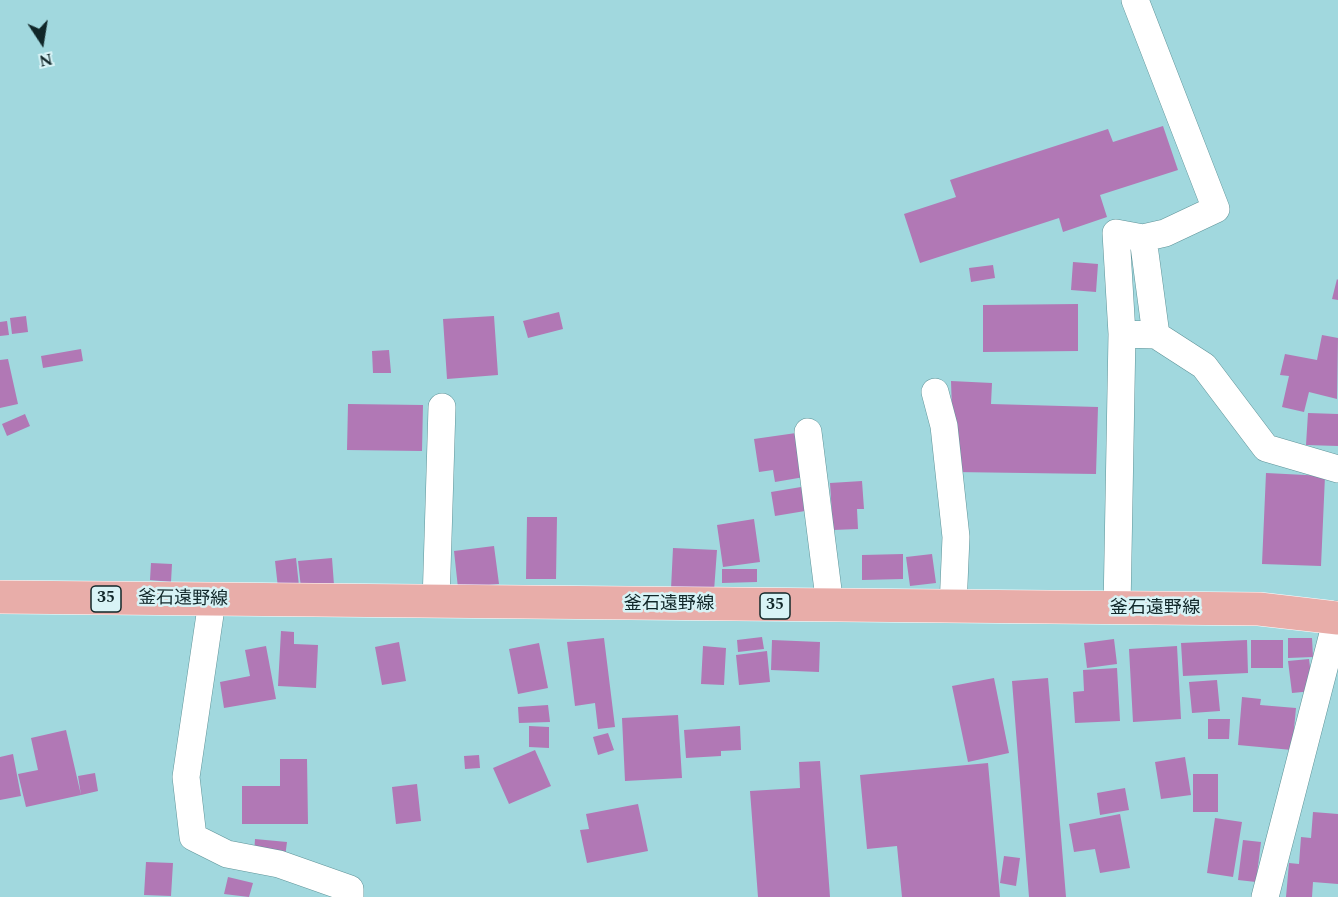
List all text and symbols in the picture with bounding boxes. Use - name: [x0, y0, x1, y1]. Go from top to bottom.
- north arrow: [12, 12, 72, 72]
- text: N: [37, 47, 55, 73]
- road number: 35: [91, 586, 121, 612]
- street label: 釜石遠野線: [138, 588, 228, 612]
- road number: 35: [760, 593, 790, 619]
- street label: 釜石遠野線: [624, 594, 714, 616]
- street label: 釜石遠野線: [1110, 598, 1200, 620]

